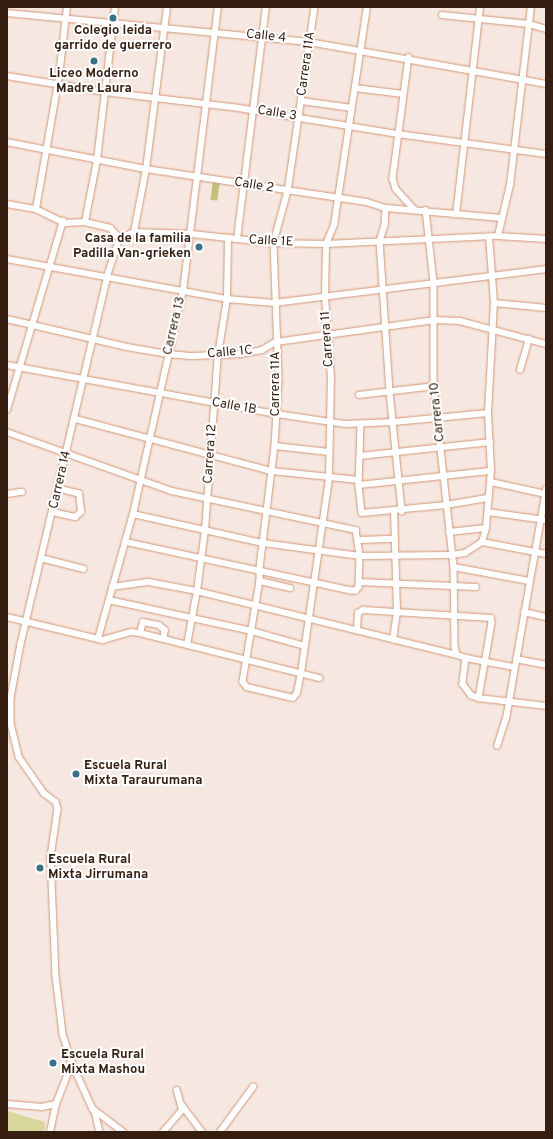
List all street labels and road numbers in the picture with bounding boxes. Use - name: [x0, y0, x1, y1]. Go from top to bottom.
- street label: Calle 4: [245, 27, 287, 47]
- street label: Carrera 11A: [295, 31, 319, 97]
- street label: Calle 3: [256, 103, 298, 125]
- street label: Calle 2: [233, 175, 275, 197]
- street label: Calle 1E: [248, 233, 294, 251]
- street label: Carrera 13: [161, 295, 189, 357]
- street label: Carrera 11: [318, 310, 338, 368]
- street label: Calle 1C: [207, 343, 253, 363]
- street label: Carrera 11A: [268, 351, 284, 417]
- street label: Carrera 10: [427, 381, 449, 443]
- street label: Calle 1B: [210, 395, 258, 419]
- street label: Carrera 12: [201, 424, 221, 484]
- street label: Carrera 14: [47, 449, 75, 511]

